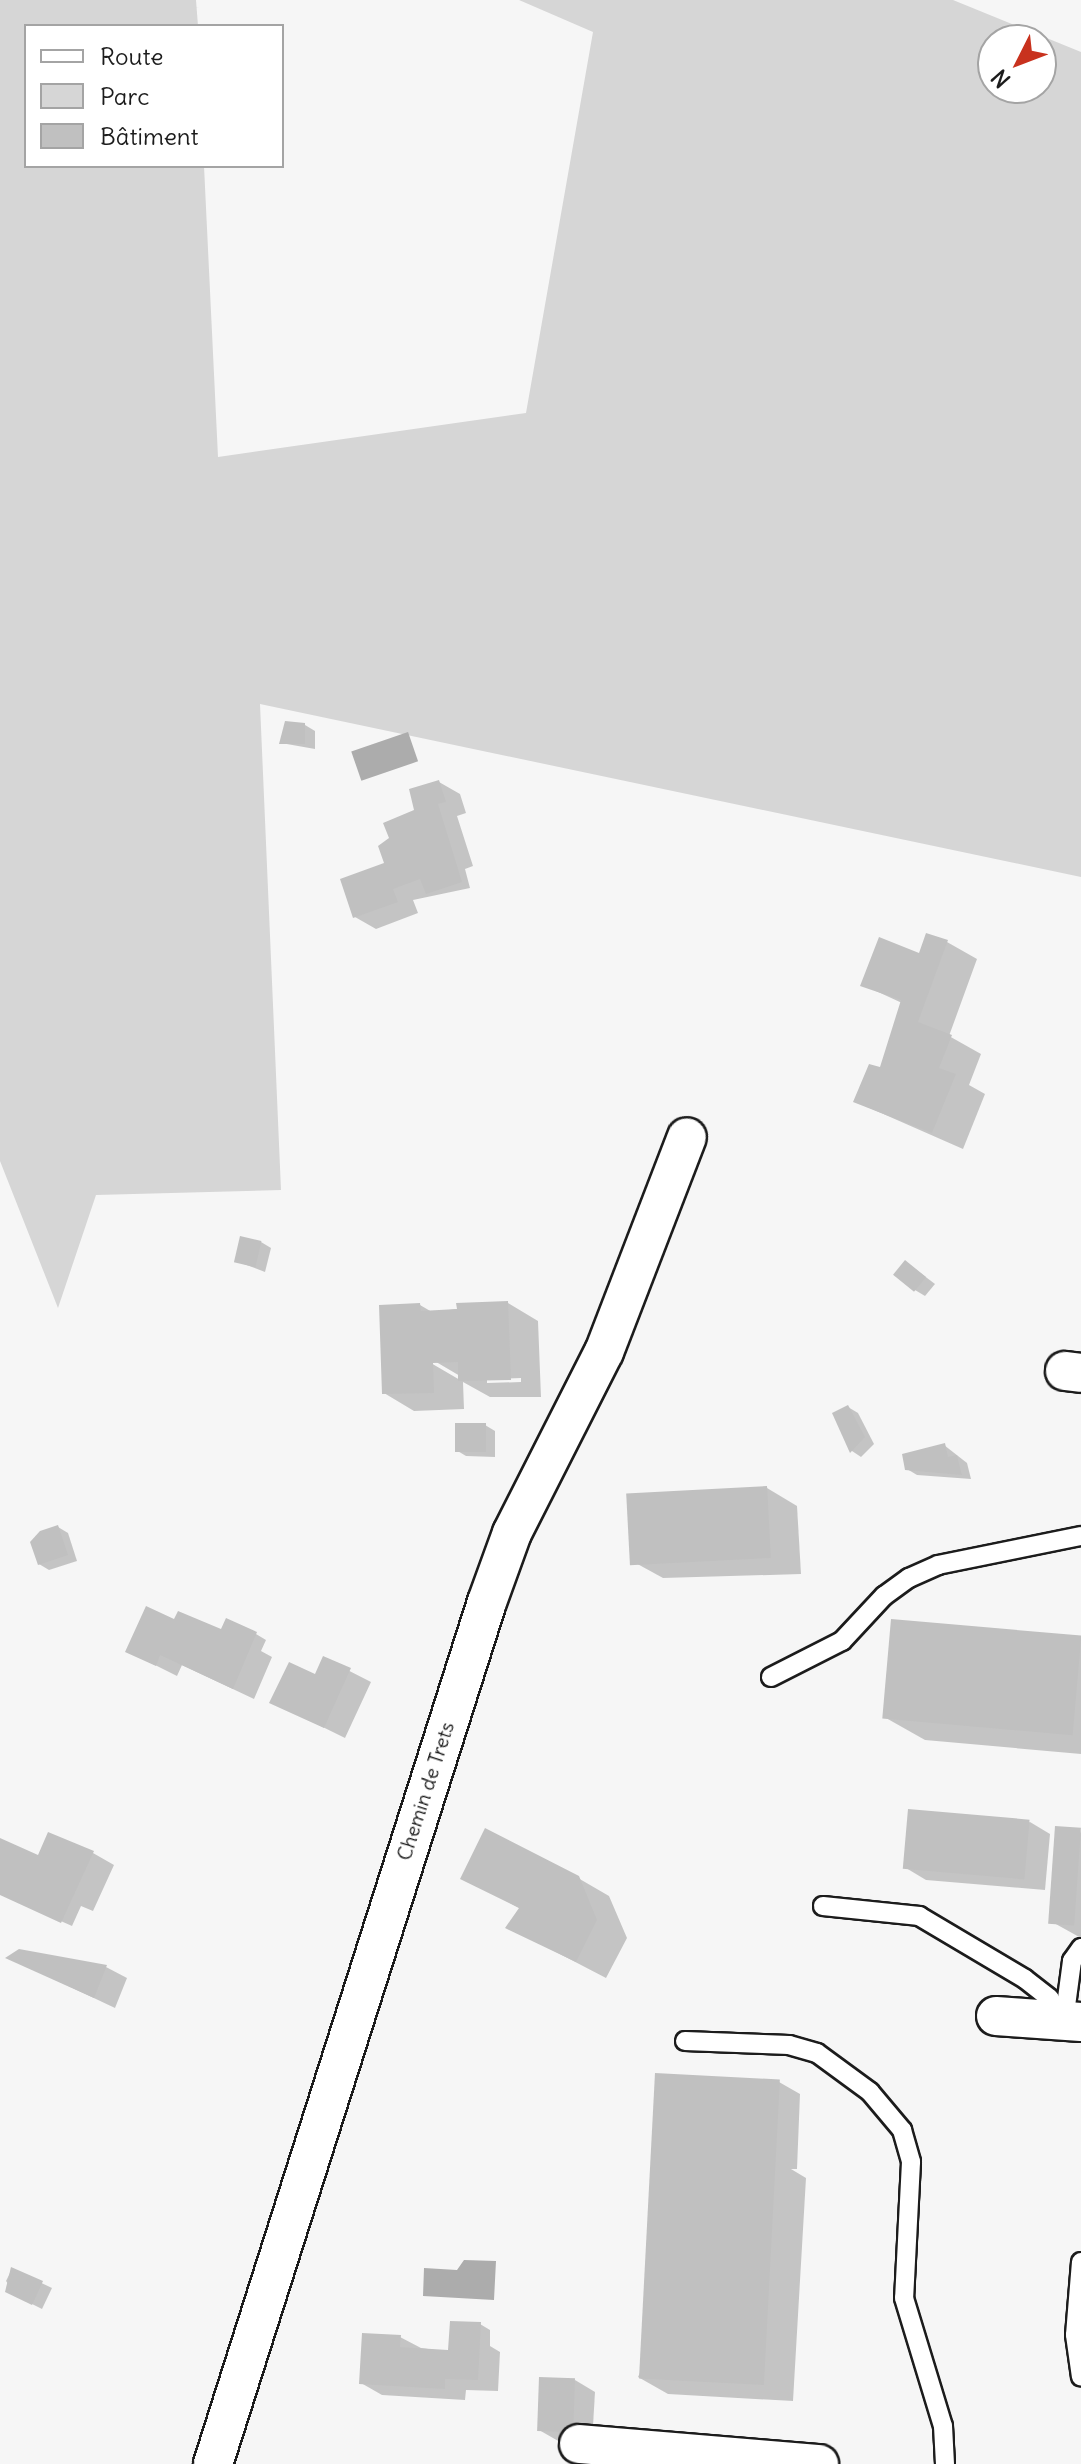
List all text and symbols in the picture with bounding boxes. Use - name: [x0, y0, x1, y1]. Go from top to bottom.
- legend: [24, 24, 284, 168]
- north arrow: [977, 24, 1057, 104]
- text: Route: [100, 41, 163, 71]
- text: N: [985, 64, 1016, 94]
- text: Parc: [100, 81, 149, 111]
- text: Bâtiment: [100, 121, 199, 151]
- street label: Chemin de Trets: [391, 1719, 459, 1863]

